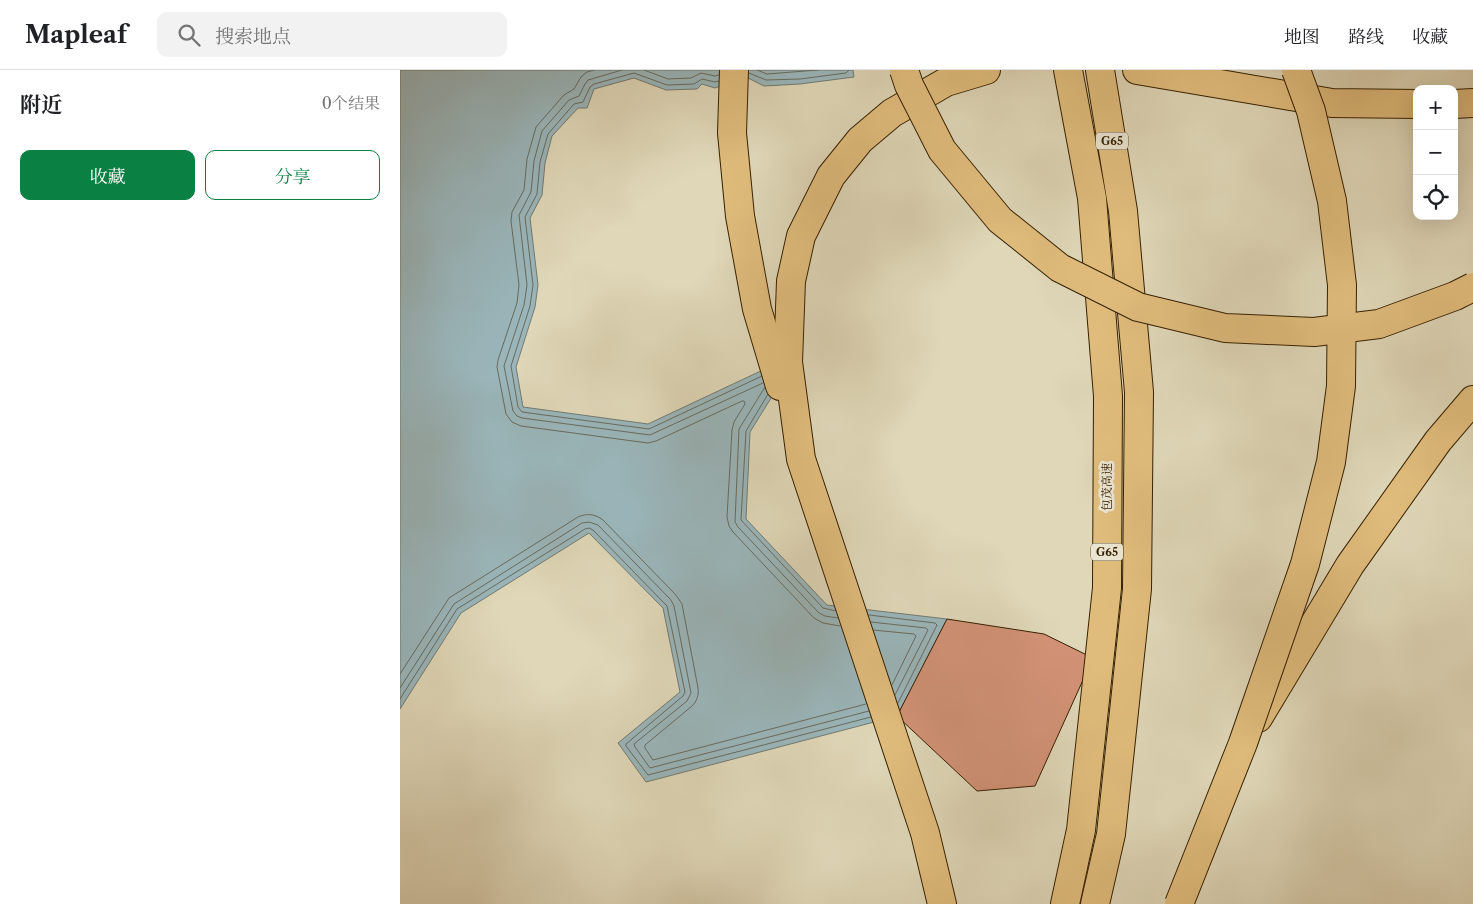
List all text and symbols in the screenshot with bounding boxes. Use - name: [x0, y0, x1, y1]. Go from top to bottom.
- search box: [157, 12, 507, 57]
- text: Mapleaf: [25, 20, 127, 49]
- icon: search: [175, 21, 203, 49]
- text: 搜索地点: [215, 25, 291, 48]
- text: 地图: [1284, 26, 1320, 48]
- text: 路线: [1348, 26, 1384, 48]
- text: 收藏: [1412, 26, 1448, 48]
- map controls: [1413, 85, 1458, 220]
- button: +: [1413, 85, 1458, 130]
- text: 附近: [20, 92, 62, 117]
- text: 0个结果: [322, 93, 380, 113]
- button: −: [1413, 130, 1458, 175]
- road number: G65: [1096, 132, 1128, 150]
- button: 收藏: [20, 150, 195, 200]
- button: 分享: [205, 150, 380, 200]
- button: locate: [1413, 175, 1458, 220]
- street label: 包茂高速: [1099, 463, 1114, 511]
- road number: G65: [1091, 544, 1123, 561]

